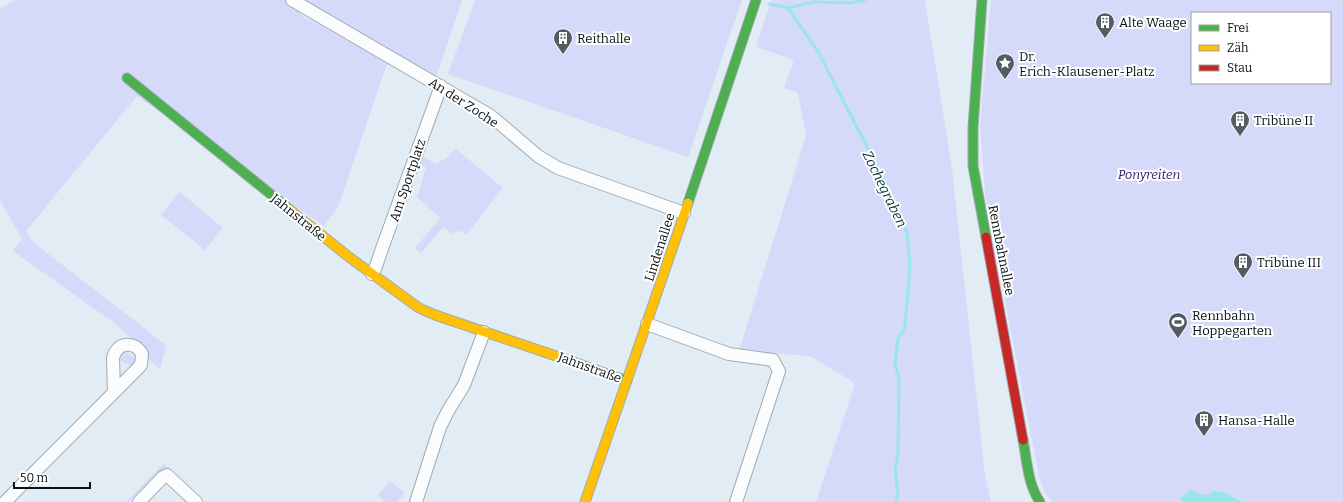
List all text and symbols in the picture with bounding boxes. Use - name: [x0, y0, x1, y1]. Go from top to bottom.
- building icon: Alte Waage: [1094, 11, 1116, 39]
- legend: [1191, 12, 1331, 84]
- place label: Alte Waage: [1119, 15, 1187, 30]
- text: Frei: [1227, 21, 1249, 35]
- building icon: Reithalle: [552, 27, 574, 55]
- place label: Reithalle: [577, 31, 631, 46]
- text: Zäh: [1227, 41, 1249, 55]
- place label: Dr. Erich-Klausener-Platz: [1019, 49, 1154, 79]
- place icon: Dr. Erich-Klausener-Platz: [994, 52, 1016, 80]
- text: Stau: [1227, 61, 1253, 75]
- street label: An der Zoche: [426, 74, 501, 130]
- building icon: Tribüne II: [1229, 109, 1251, 137]
- place label: Tribüne II: [1254, 113, 1313, 128]
- street label: Am Sportplatz: [386, 137, 429, 223]
- water label: Zochegraben: [859, 148, 910, 230]
- park label: Ponyreiten: [1118, 167, 1180, 182]
- street label: Jahnstraße: [267, 190, 329, 244]
- street label: Rennbahnallee: [985, 204, 1018, 296]
- street label: Lindenallee: [641, 211, 678, 283]
- building icon: Tribüne III: [1232, 251, 1254, 279]
- place label: Tribüne III: [1257, 255, 1321, 270]
- place label: Rennbahn Hoppegarten: [1192, 308, 1273, 338]
- sports icon: Rennbahn Hoppegarten: [1167, 311, 1189, 339]
- street label: Jahnstraße: [555, 349, 624, 386]
- building icon: Hansa-Halle: [1193, 409, 1215, 437]
- place label: Hansa-Halle: [1218, 413, 1295, 428]
- scale bar: [14, 464, 90, 490]
- text: 50 m: [20, 471, 49, 485]

